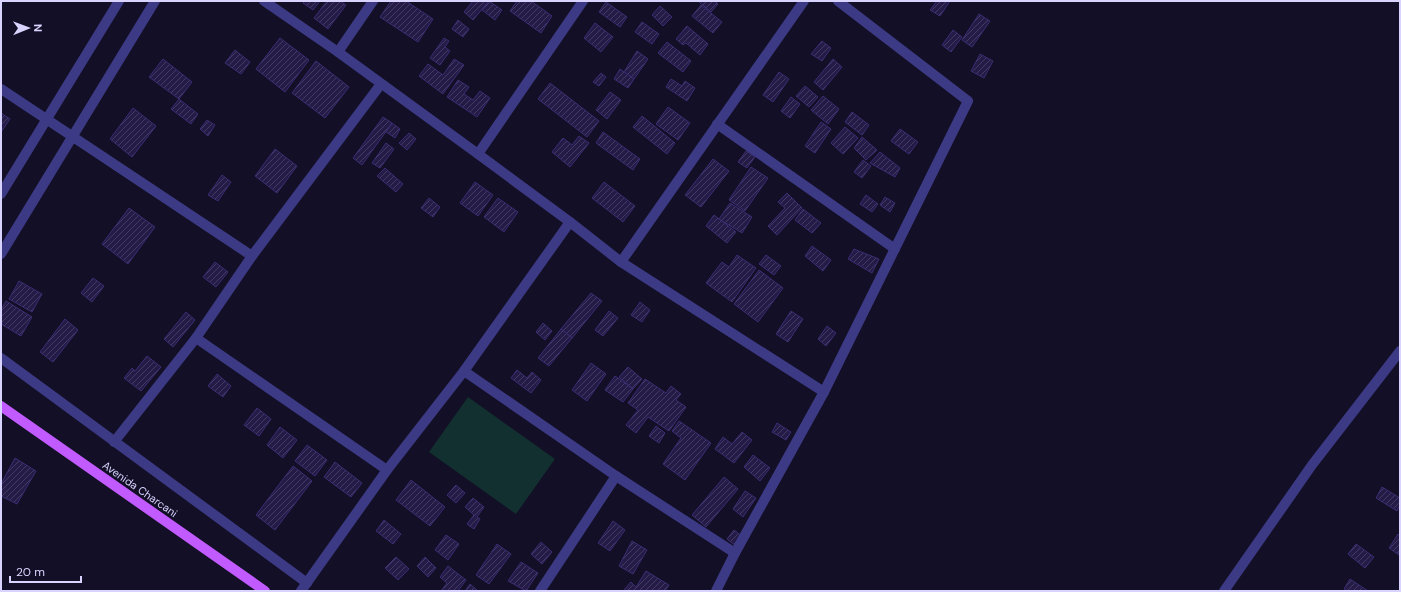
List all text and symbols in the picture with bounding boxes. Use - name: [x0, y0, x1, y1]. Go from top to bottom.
- north arrow: [8, 8, 48, 48]
- text: N: [31, 24, 45, 32]
- street label: Avenida Charcani: [100, 458, 180, 520]
- scale bar: [10, 558, 81, 584]
- text: 20 m: [16, 564, 45, 580]

